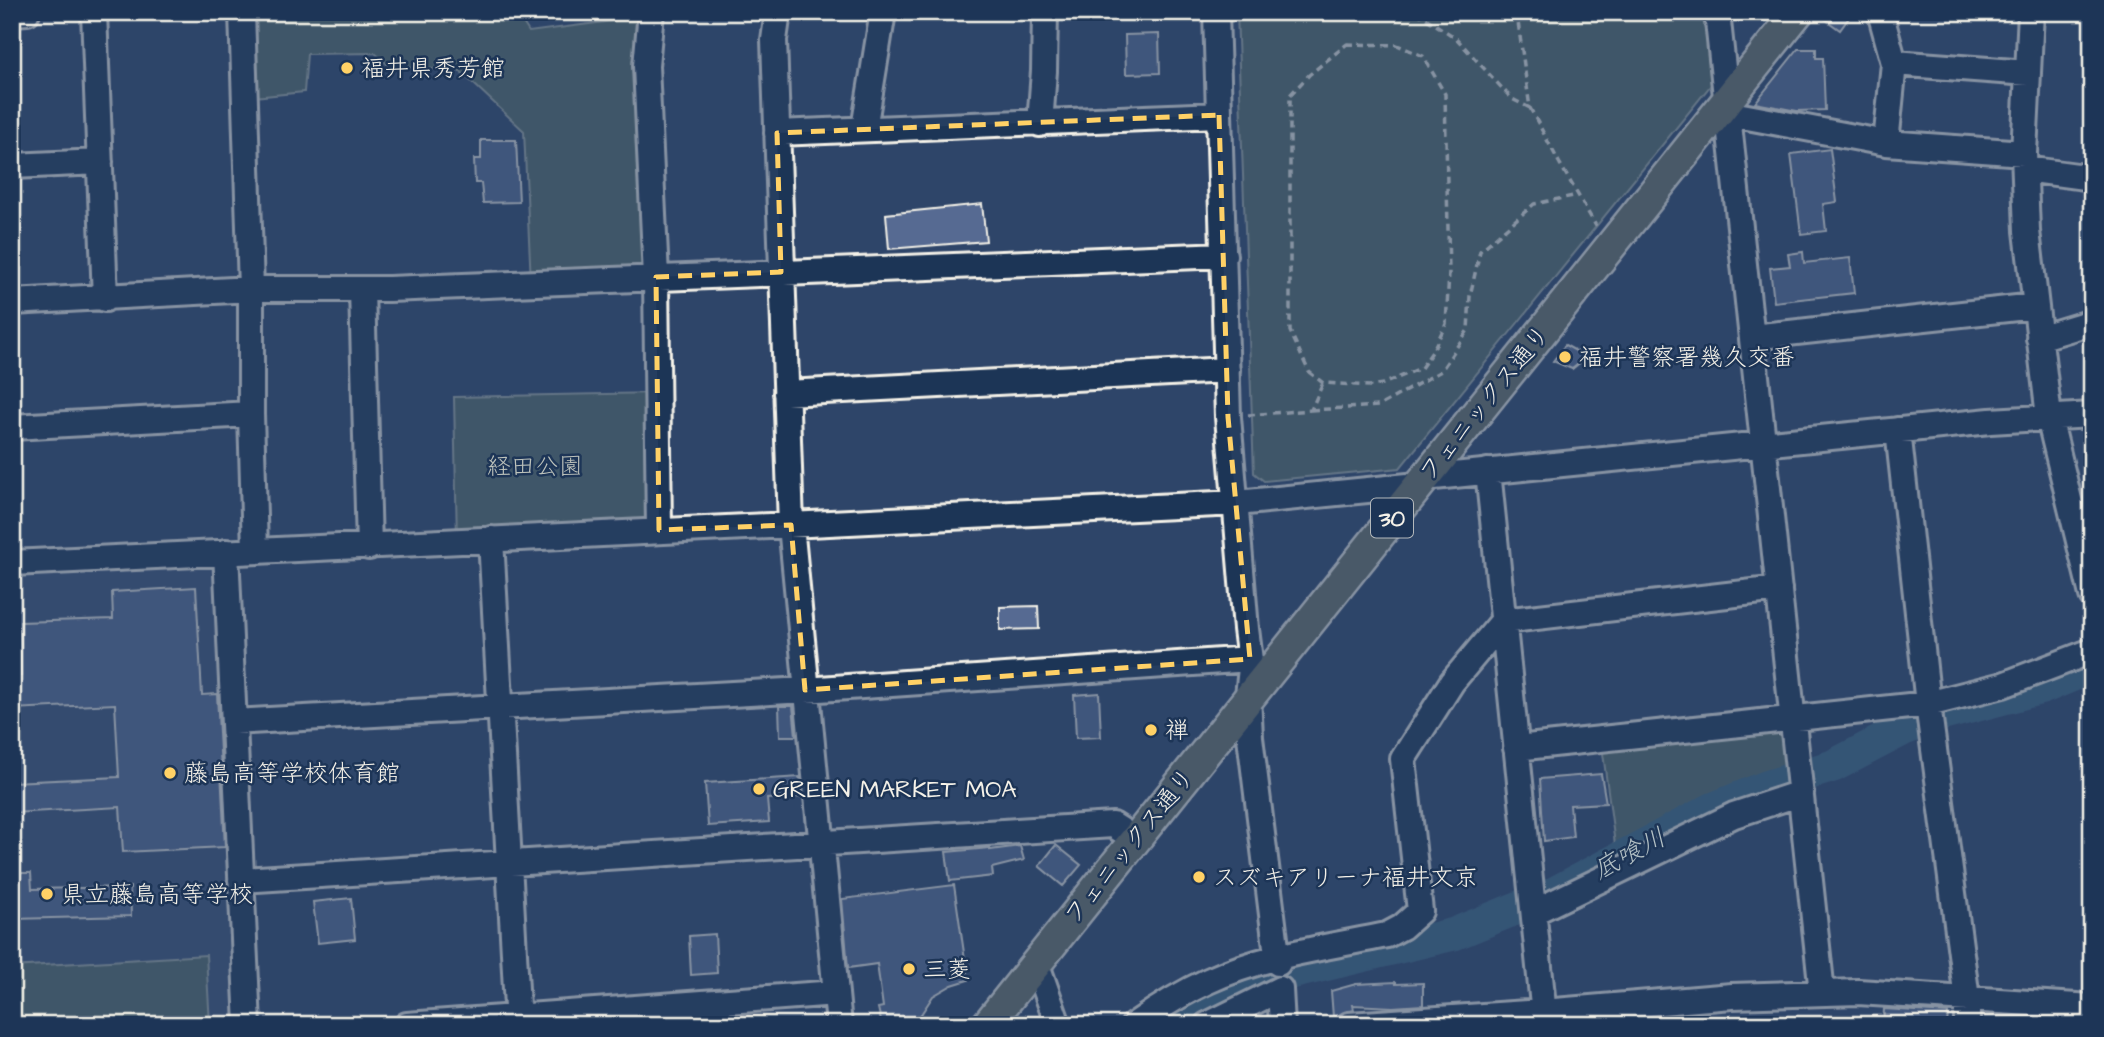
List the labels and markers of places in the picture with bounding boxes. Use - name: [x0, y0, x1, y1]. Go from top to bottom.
- place label: 福井県秀芳館: [361, 52, 505, 86]
- marker: 福井県秀芳館: [339, 60, 355, 76]
- place label: 福井警察署幾久交番: [1579, 341, 1795, 375]
- marker: 福井警察署幾久交番: [1557, 349, 1573, 365]
- place label: 禅: [1165, 714, 1189, 748]
- marker: 禅: [1143, 722, 1159, 738]
- place label: 藤島高等学校体育館: [184, 757, 400, 791]
- marker: 藤島高等学校体育館: [162, 765, 178, 781]
- place label: GREEN MARKET MOA: [773, 773, 1017, 807]
- marker: GREEN MARKET MOA: [751, 781, 767, 797]
- place label: スズキアリーナ福井文京: [1213, 861, 1478, 895]
- marker: スズキアリーナ福井文京: [1191, 869, 1207, 885]
- place label: 県立藤島高等学校: [61, 878, 253, 912]
- marker: 県立藤島高等学校: [39, 886, 55, 902]
- place label: 三菱: [923, 953, 971, 987]
- marker: 三菱: [901, 961, 917, 977]

